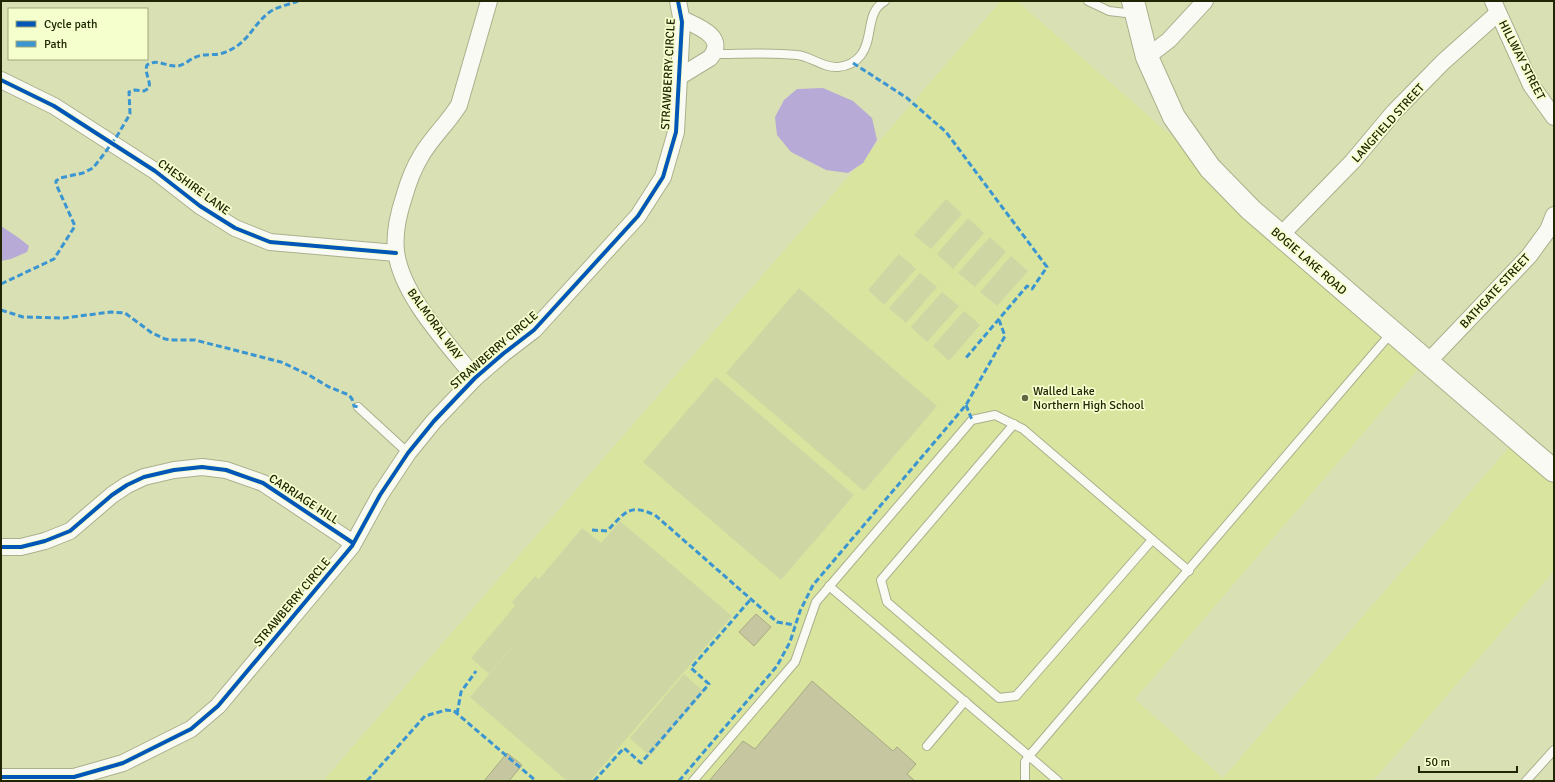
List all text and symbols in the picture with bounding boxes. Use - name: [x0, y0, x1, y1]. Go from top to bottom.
- legend: [8, 8, 148, 60]
- text: Cycle path: [44, 17, 97, 32]
- street label: STRAWBERRY CIRCLE: [658, 18, 679, 130]
- street label: HILLWAY STREET: [1495, 18, 1548, 103]
- text: Path: [44, 37, 67, 52]
- street label: LANGFIELD STREET: [1349, 81, 1428, 166]
- street label: CHESHIRE LANE: [155, 156, 233, 219]
- street label: BOGIE LAKE ROAD: [1268, 224, 1350, 299]
- street label: BATHGATE STREET: [1457, 251, 1534, 332]
- street label: BALMORAL WAY: [404, 286, 465, 363]
- street label: STRAWBERRY CIRCLE: [447, 308, 541, 393]
- place label: Walled Lake Northern High School: [1033, 384, 1145, 413]
- marker: Walled Lake Northern High School: [1020, 393, 1030, 403]
- street label: CARRIAGE HILL: [266, 471, 342, 528]
- street label: STRAWBERRY CIRCLE: [251, 555, 334, 650]
- scale bar: [1419, 748, 1517, 774]
- text: 50 m: [1425, 755, 1450, 770]

